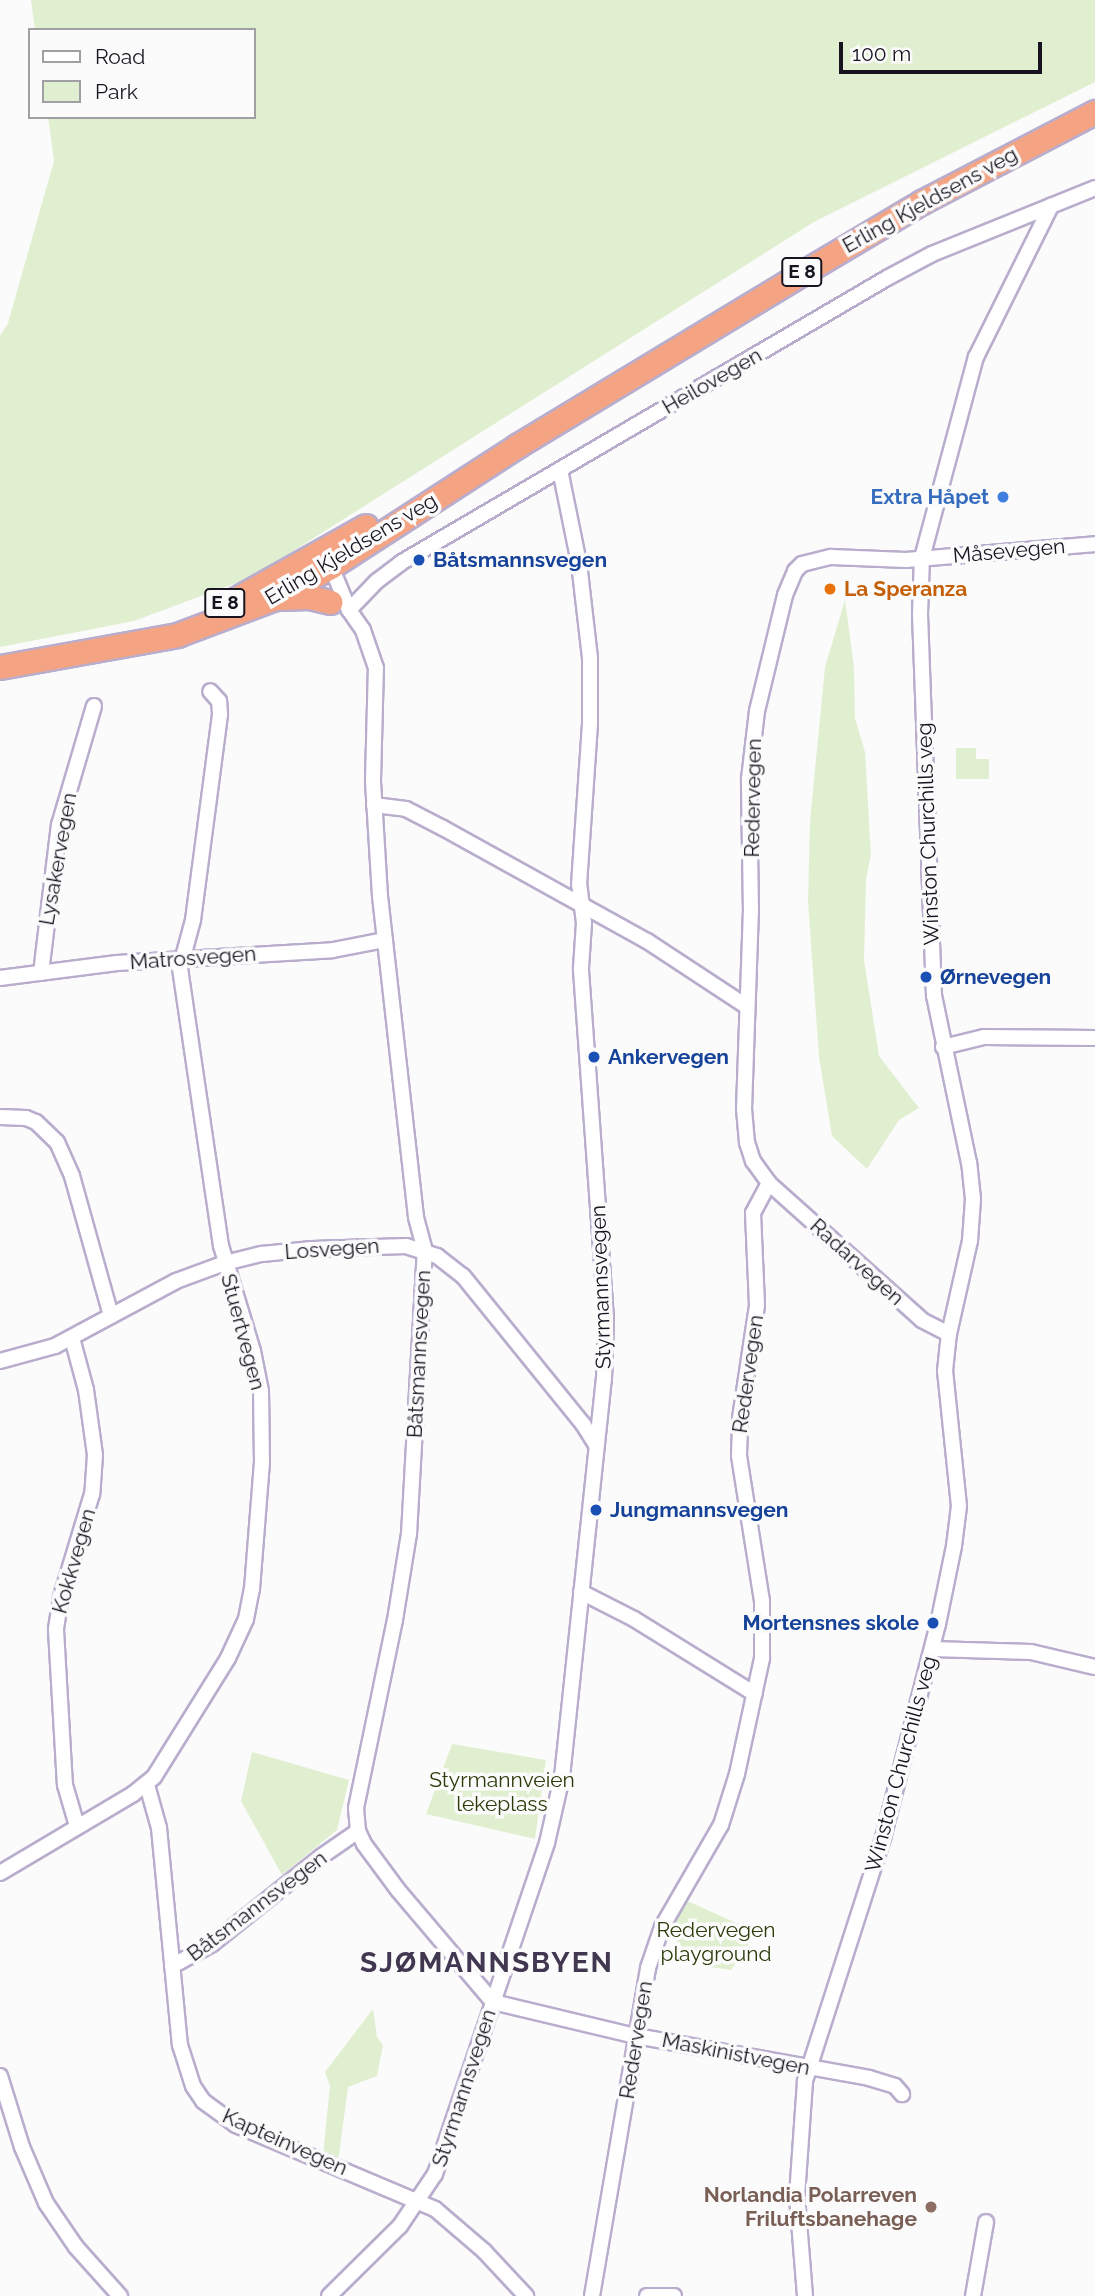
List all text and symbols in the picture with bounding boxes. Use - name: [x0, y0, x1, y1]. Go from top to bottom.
- legend: [28, 28, 256, 119]
- scale bar: [843, 28, 1046, 72]
- text: 100 m: [852, 41, 911, 66]
- text: Road: [95, 44, 145, 69]
- text: Park: [95, 79, 138, 104]
- street label: Erling Kjeldsens veg: [838, 141, 1022, 259]
- road number: E 8: [781, 256, 823, 288]
- street label: Heilovegen: [658, 342, 766, 420]
- place label: Extra Håpet: [871, 484, 989, 510]
- street label: Erling Kjeldsens veg: [260, 488, 442, 610]
- marker: Extra Håpet: [995, 489, 1011, 505]
- street label: Måsevegen: [952, 534, 1066, 568]
- place label: Båtsmannsvegen: [433, 547, 607, 573]
- marker: Båtsmannsvegen: [411, 552, 427, 568]
- place label: La Speranza: [844, 576, 967, 602]
- marker: La Speranza: [822, 581, 838, 597]
- road number: E 8: [204, 588, 246, 618]
- street label: Winston Churchills veg: [912, 722, 944, 946]
- street label: Redervegen: [739, 738, 767, 858]
- street label: Lysakervegen: [34, 791, 82, 927]
- street label: Matrosvegen: [129, 941, 257, 975]
- place label: Ørnevegen: [940, 964, 1051, 990]
- marker: Ørnevegen: [918, 969, 934, 985]
- place label: Ankervegen: [608, 1044, 729, 1070]
- marker: Ankervegen: [586, 1049, 602, 1065]
- street label: Styrmannsvegen: [586, 1205, 616, 1369]
- street label: Radarvegen: [805, 1213, 909, 1311]
- street label: Losvegen: [284, 1233, 380, 1265]
- street label: Båtsmannsvegen: [402, 1269, 436, 1439]
- street label: Stuertvegen: [215, 1271, 271, 1393]
- street label: Redervegen: [727, 1313, 769, 1435]
- place label: Jungmannsvegen: [610, 1497, 789, 1523]
- marker: Jungmannsvegen: [588, 1502, 604, 1518]
- street label: Kokkvegen: [47, 1505, 101, 1617]
- place label: Mortensnes skole: [742, 1610, 919, 1636]
- marker: Mortensnes skole: [925, 1615, 941, 1631]
- street label: Winston Churchills veg: [860, 1653, 942, 1875]
- park label: Styrmannveien lekeplass: [429, 1767, 575, 1817]
- street label: Båtsmannsvegen: [182, 1845, 332, 1967]
- park label: Redervegen playground: [656, 1917, 776, 1967]
- district label: SJØMANNSBYEN: [362, 1946, 612, 1980]
- street label: Redervegen: [614, 1979, 658, 2101]
- street label: Styrmannsvegen: [427, 2006, 501, 2170]
- street label: Maskinistvegen: [660, 2027, 812, 2081]
- street label: Kapteinvegen: [219, 2103, 351, 2181]
- place label: Norlandia Polarreven Friluftsbanehage: [704, 2182, 917, 2232]
- marker: Norlandia Polarreven Friluftsbanehage: [923, 2199, 939, 2215]

